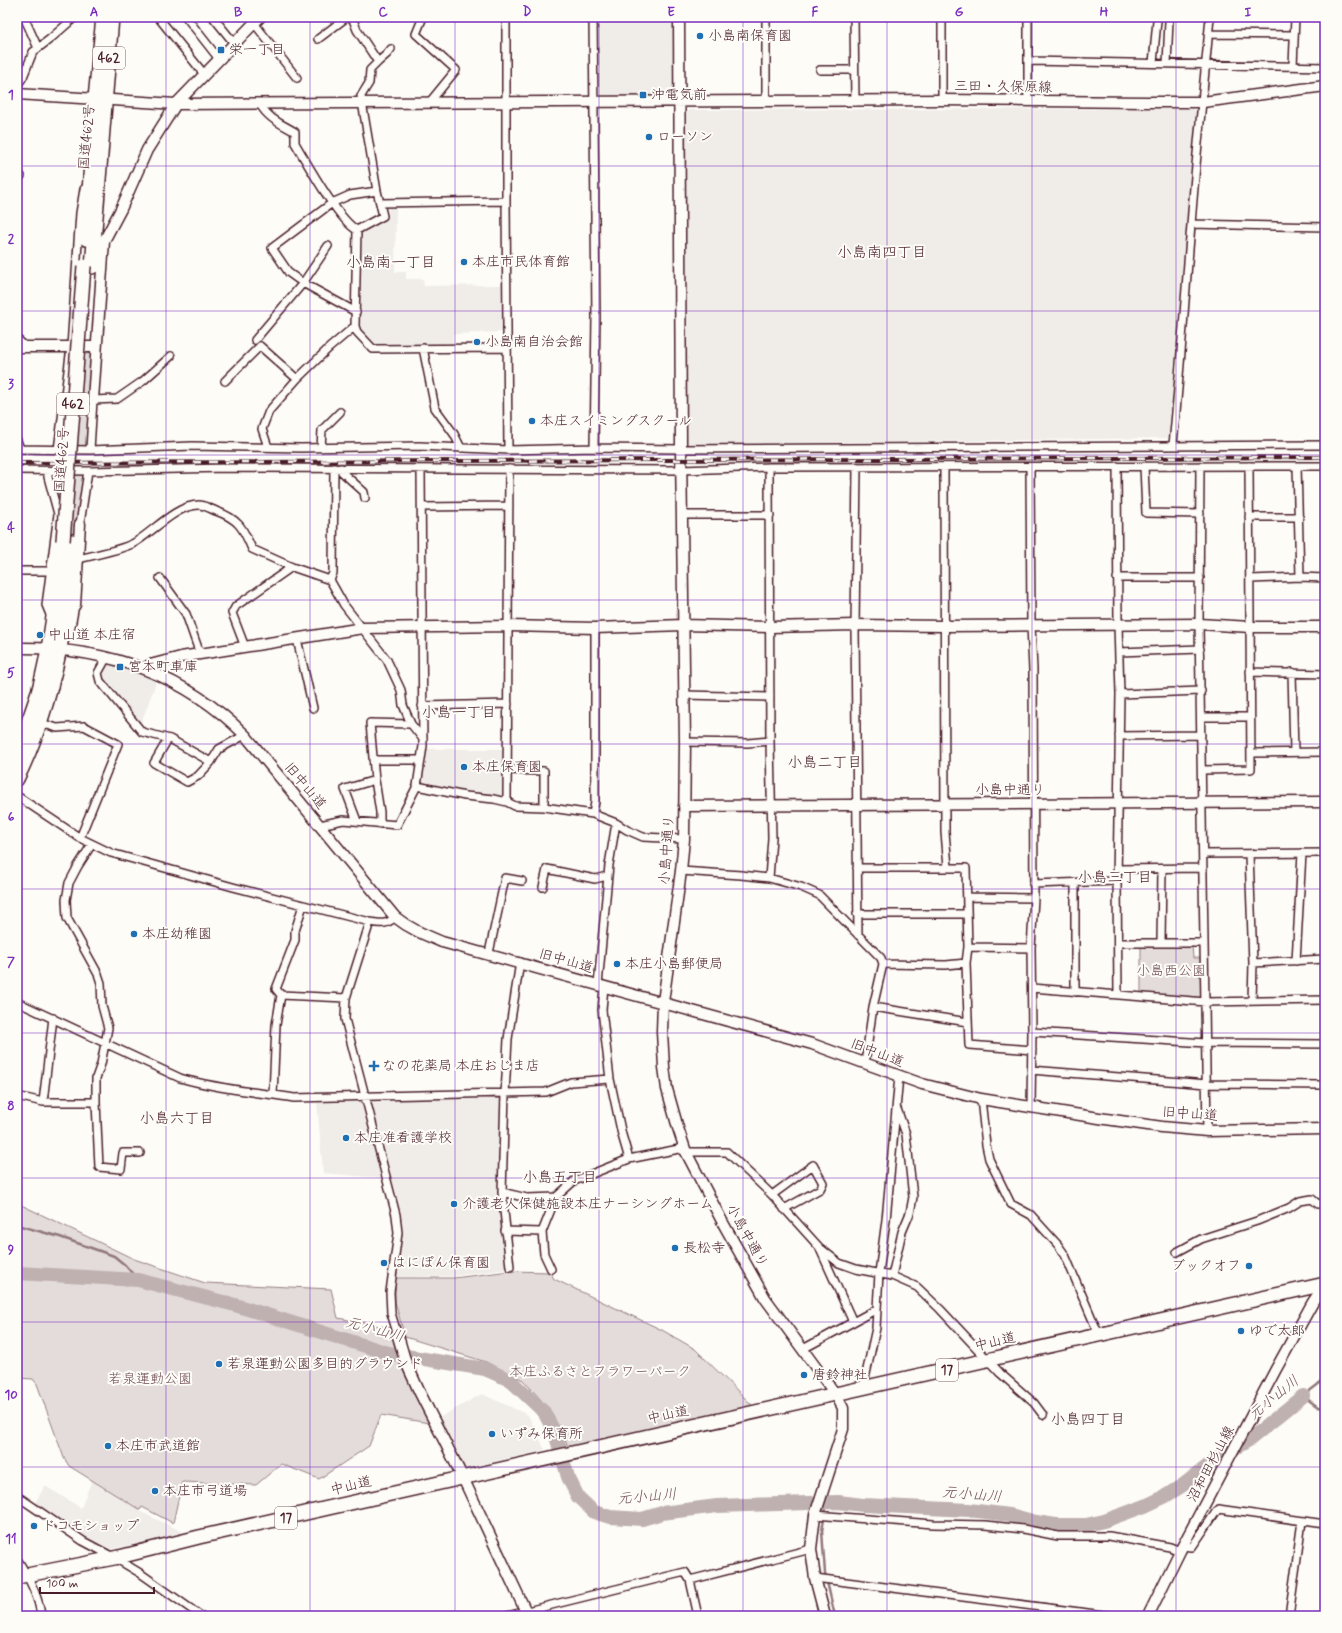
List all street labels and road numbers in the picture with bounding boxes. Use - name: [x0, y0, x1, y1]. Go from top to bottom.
- road number: 462: [93, 47, 125, 69]
- street label: 三田・久保原線: [954, 77, 1052, 97]
- street label: 国道462号: [75, 103, 99, 171]
- road number: 462: [57, 393, 89, 415]
- street label: 国道462号: [51, 426, 73, 494]
- street label: 旧中山道: [280, 759, 330, 813]
- street label: 小島中通り: [975, 781, 1045, 799]
- street label: 小島中通り: [656, 814, 678, 886]
- street label: 旧中山道: [537, 945, 595, 977]
- street label: 旧中山道: [848, 1035, 906, 1071]
- street label: 旧中山道: [1161, 1103, 1219, 1125]
- street label: 小島中通り: [722, 1201, 772, 1271]
- street label: 中山道: [973, 1329, 1017, 1355]
- road number: 17: [936, 1359, 958, 1381]
- street label: 中山道: [646, 1402, 690, 1428]
- street label: 沼和田杉山線: [1183, 1423, 1239, 1505]
- street label: 中山道: [329, 1473, 373, 1499]
- road number: 17: [275, 1507, 297, 1529]

